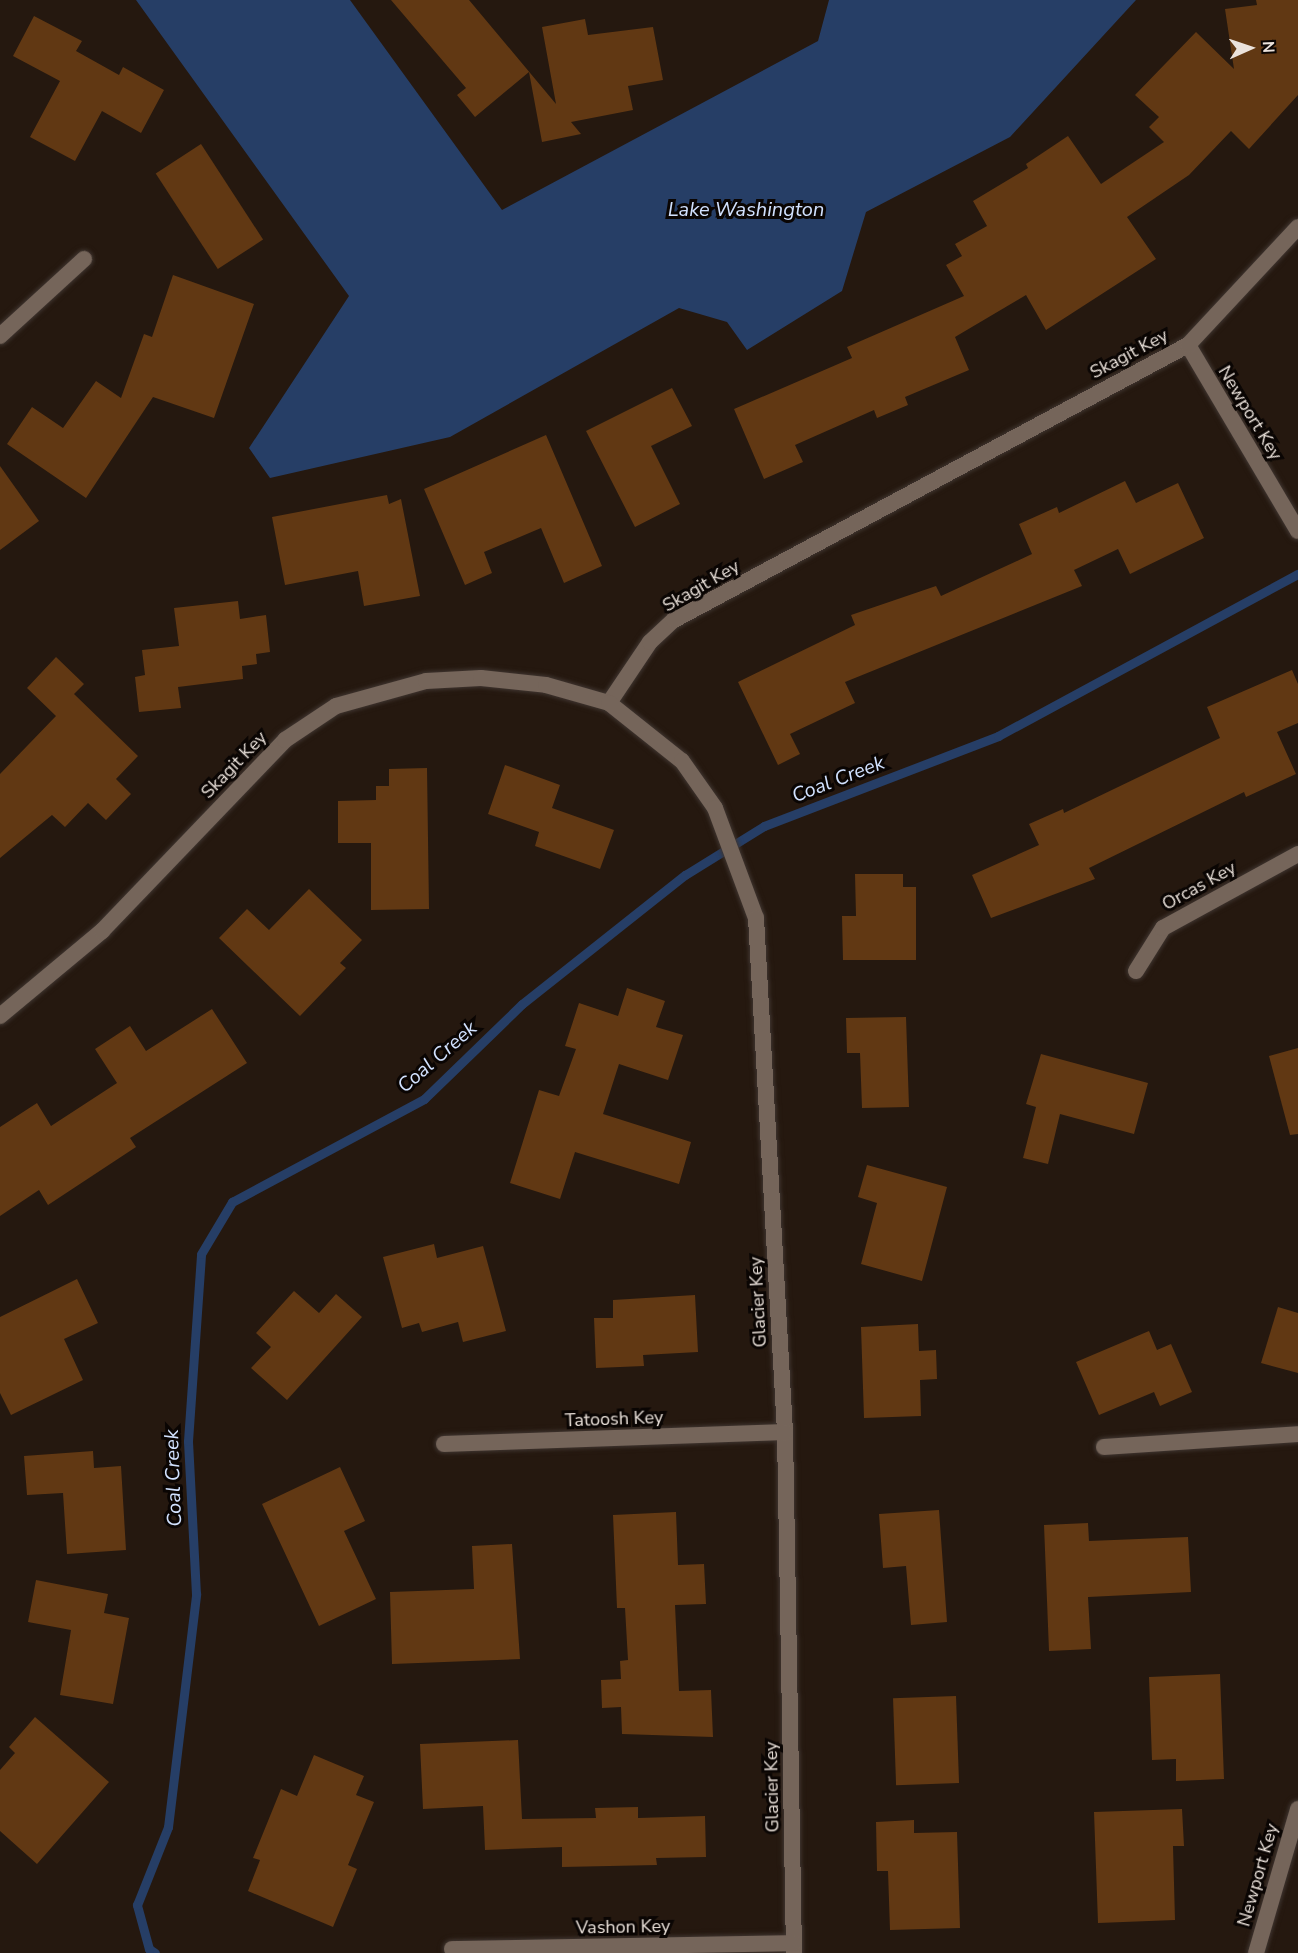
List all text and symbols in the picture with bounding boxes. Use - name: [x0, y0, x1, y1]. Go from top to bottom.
- north arrow: [1220, 18, 1280, 78]
- text: N: [1257, 41, 1279, 54]
- water label: Lake Washington: [668, 197, 824, 221]
- street label: Skagit Key: [1086, 325, 1172, 383]
- street label: Newport Key: [1213, 362, 1287, 464]
- street label: Skagit Key: [659, 555, 743, 617]
- street label: Skagit Key: [197, 727, 271, 803]
- water label: Coal Creek: [788, 750, 888, 808]
- street label: Orcas Key: [1158, 857, 1240, 915]
- water label: Coal Creek: [392, 1016, 482, 1098]
- street label: Glacier Key: [745, 1256, 771, 1348]
- street label: Tatoosh Key: [564, 1406, 664, 1432]
- water label: Coal Creek: [159, 1429, 187, 1527]
- street label: Glacier Key: [760, 1741, 784, 1833]
- street label: Newport Key: [1233, 1821, 1283, 1929]
- street label: Vashon Key: [576, 1915, 670, 1939]

